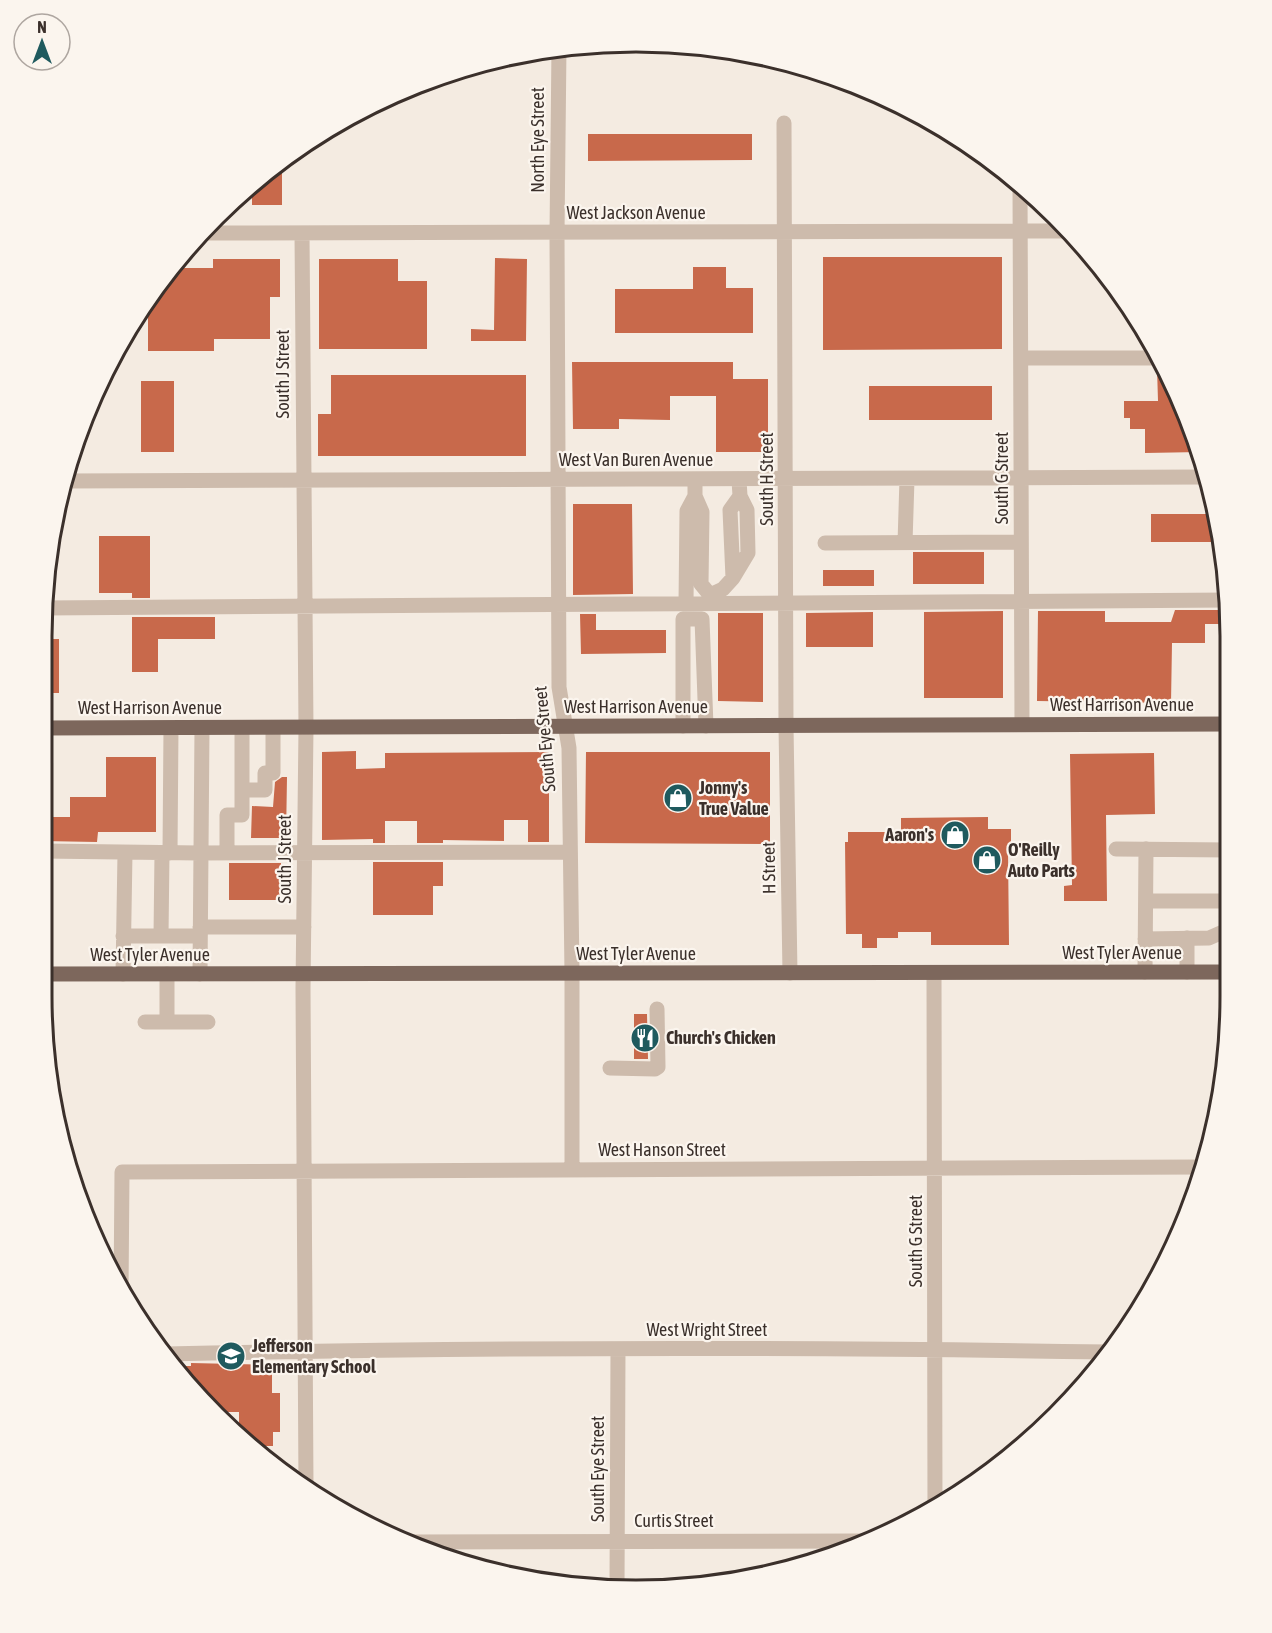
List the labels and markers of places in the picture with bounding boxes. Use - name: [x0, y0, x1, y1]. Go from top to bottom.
- place label: Jonny's True Value: [698, 777, 769, 819]
- shop icon: Jonny's True Value: [662, 782, 694, 814]
- shop icon: Aaron's: [939, 819, 971, 851]
- place label: Aaron's: [884, 824, 935, 845]
- place label: O'Reilly Auto Parts: [1007, 839, 1076, 881]
- shop icon: O'Reilly Auto Parts: [971, 844, 1003, 876]
- restaurant icon: Church's Chicken: [629, 1022, 661, 1054]
- place label: Church's Chicken: [666, 1027, 776, 1048]
- place label: Jefferson Elementary School: [251, 1335, 376, 1377]
- school or university icon: Jefferson Elementary School: [215, 1340, 247, 1372]

